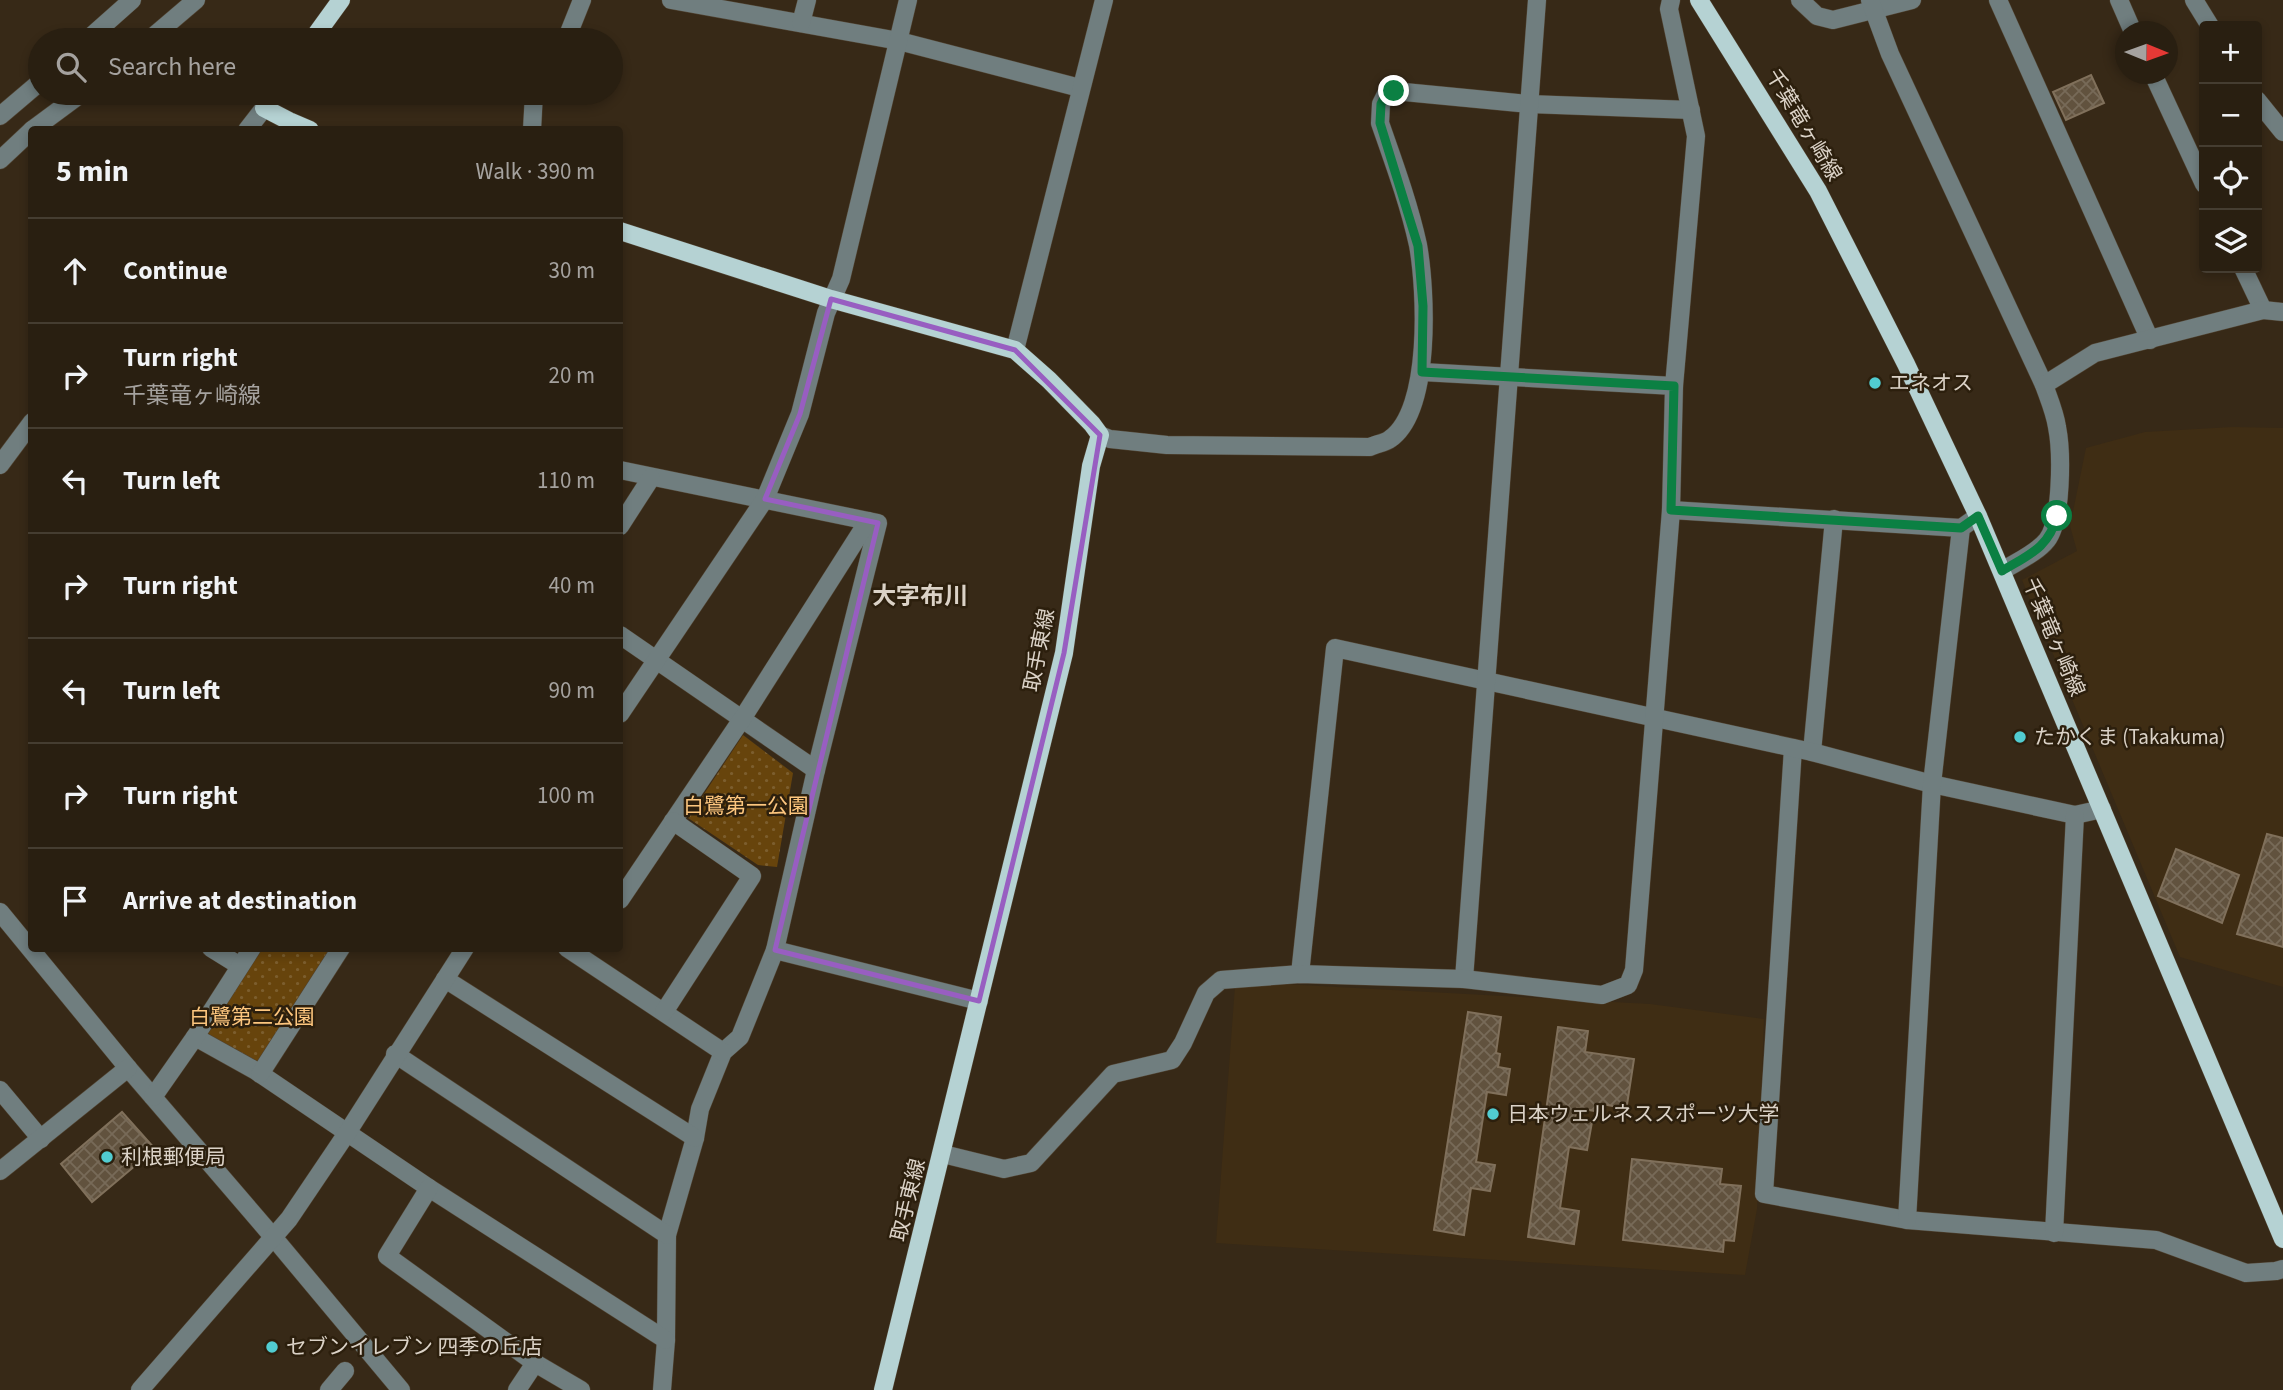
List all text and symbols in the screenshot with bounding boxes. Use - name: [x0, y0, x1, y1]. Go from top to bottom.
- north arrow: [2115, 21, 2178, 84]
- map controls: [2199, 21, 2262, 273]
- button: +: [2199, 21, 2262, 84]
- search box: [28, 28, 623, 105]
- icon: search: [52, 48, 90, 86]
- text: Search here: [108, 48, 236, 85]
- street label: 千葉竜ヶ崎線: [1759, 63, 1849, 187]
- route end: [1378, 75, 1409, 106]
- button: −: [2199, 84, 2262, 147]
- button: locate: [2199, 147, 2262, 210]
- text: 5 min: [56, 150, 129, 193]
- text: Walk · 390 m: [476, 155, 595, 188]
- button: layers: [2199, 210, 2262, 273]
- icon: ahead: [56, 252, 94, 290]
- text: Continue: [123, 252, 228, 289]
- text: 30 m: [548, 254, 595, 287]
- text: Turn right: [123, 339, 238, 376]
- icon: right: [56, 357, 94, 395]
- text: 20 m: [548, 359, 595, 392]
- place label: エネオス: [1889, 368, 1973, 398]
- marker: エネオス: [1867, 375, 1883, 391]
- text: 千葉竜ヶ崎線: [123, 379, 261, 412]
- icon: left: [56, 462, 94, 500]
- text: Turn left: [123, 462, 220, 499]
- text: 110 m: [537, 464, 595, 497]
- route start: [2041, 500, 2072, 531]
- icon: right: [56, 567, 94, 605]
- text: Turn right: [123, 567, 238, 604]
- text: 40 m: [548, 569, 595, 602]
- street label: 千葉竜ヶ崎線: [2016, 573, 2092, 701]
- district label: 大字布川: [872, 579, 968, 614]
- street label: 取手東線: [1016, 606, 1062, 694]
- icon: left: [56, 672, 94, 710]
- text: Turn left: [123, 672, 220, 709]
- text: 90 m: [548, 674, 595, 707]
- place label: たかくま (Takakuma): [2034, 722, 2226, 752]
- marker: たかくま (Takakuma): [2012, 729, 2028, 745]
- icon: right: [56, 777, 94, 815]
- text: Turn right: [123, 777, 238, 814]
- text: 100 m: [537, 779, 595, 812]
- park label: 白鷺第一公園: [683, 791, 809, 821]
- icon: arrive: [56, 882, 94, 920]
- text: Arrive at destination: [123, 882, 357, 919]
- park label: 白鷺第二公園: [189, 1002, 315, 1032]
- place label: 日本ウェルネススポーツ大学: [1507, 1099, 1780, 1129]
- marker: 日本ウェルネススポーツ大学: [1485, 1106, 1501, 1122]
- place label: 利根郵便局: [121, 1142, 226, 1172]
- marker: 利根郵便局: [99, 1149, 115, 1165]
- street label: 取手東線: [883, 1156, 933, 1244]
- place label: セブンイレブン 四季の丘店: [286, 1332, 542, 1362]
- marker: セブンイレブン 四季の丘店: [264, 1339, 280, 1355]

